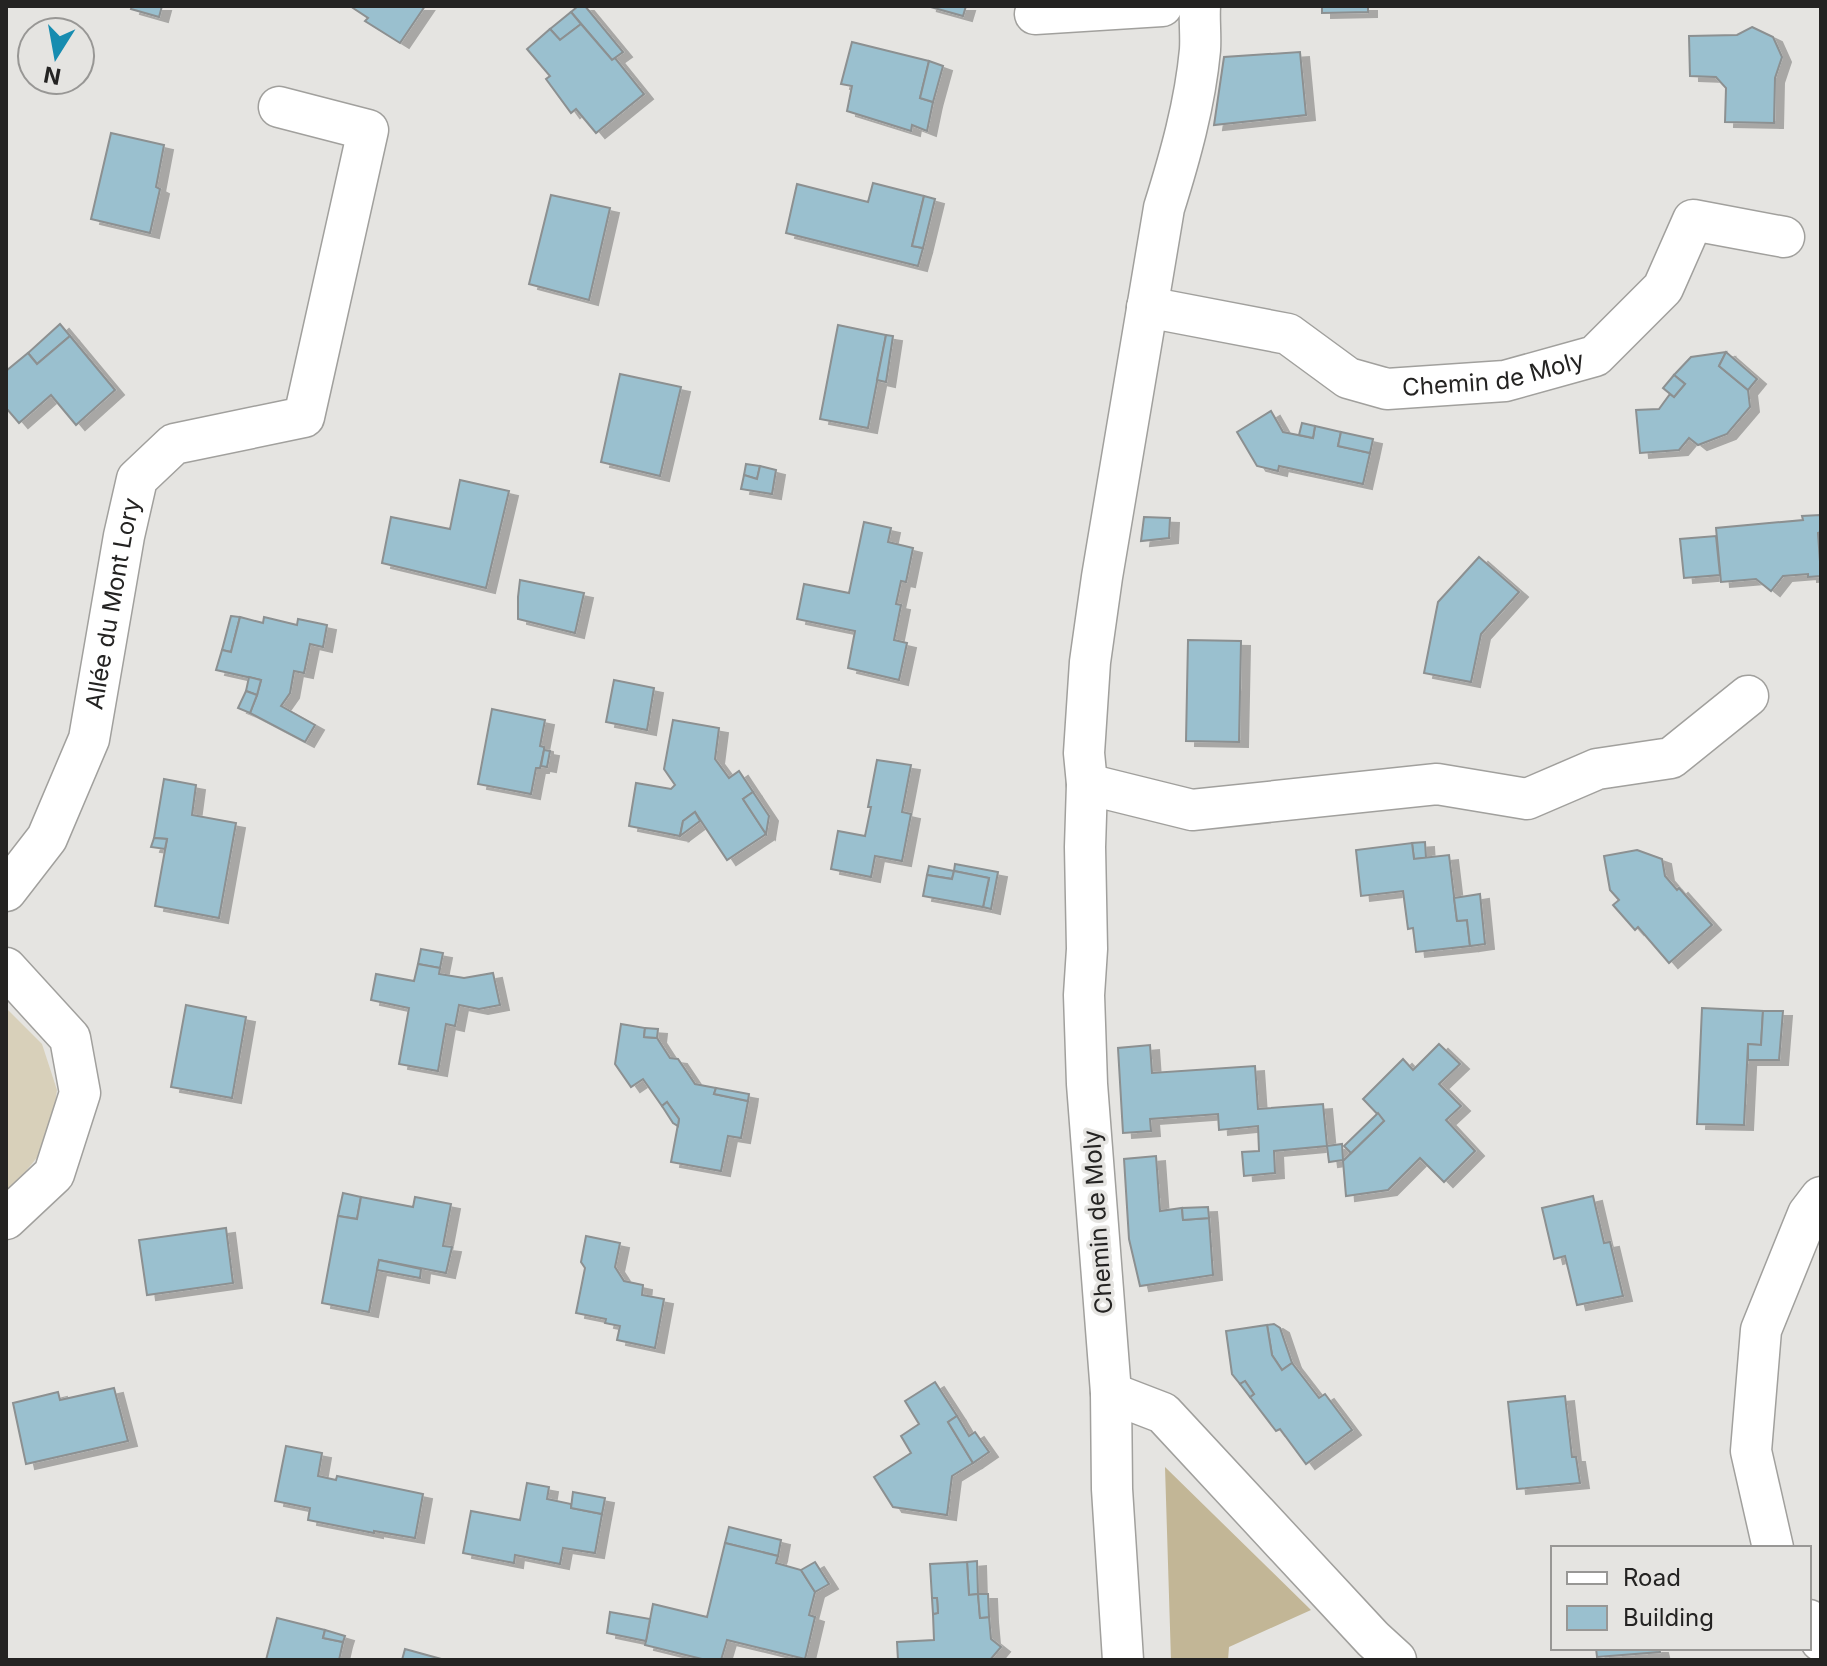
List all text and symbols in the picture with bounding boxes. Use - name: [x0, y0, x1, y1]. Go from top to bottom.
- north arrow: [16, 16, 96, 96]
- text: N: [41, 61, 63, 90]
- street label: Chemin de Moly: [1401, 345, 1587, 402]
- street label: Allée du Mont Lory: [79, 495, 146, 712]
- street label: Chemin de Moly: [1077, 1129, 1118, 1315]
- legend: [1551, 1546, 1811, 1650]
- text: Road: [1623, 1563, 1681, 1592]
- text: Building: [1623, 1603, 1714, 1632]

